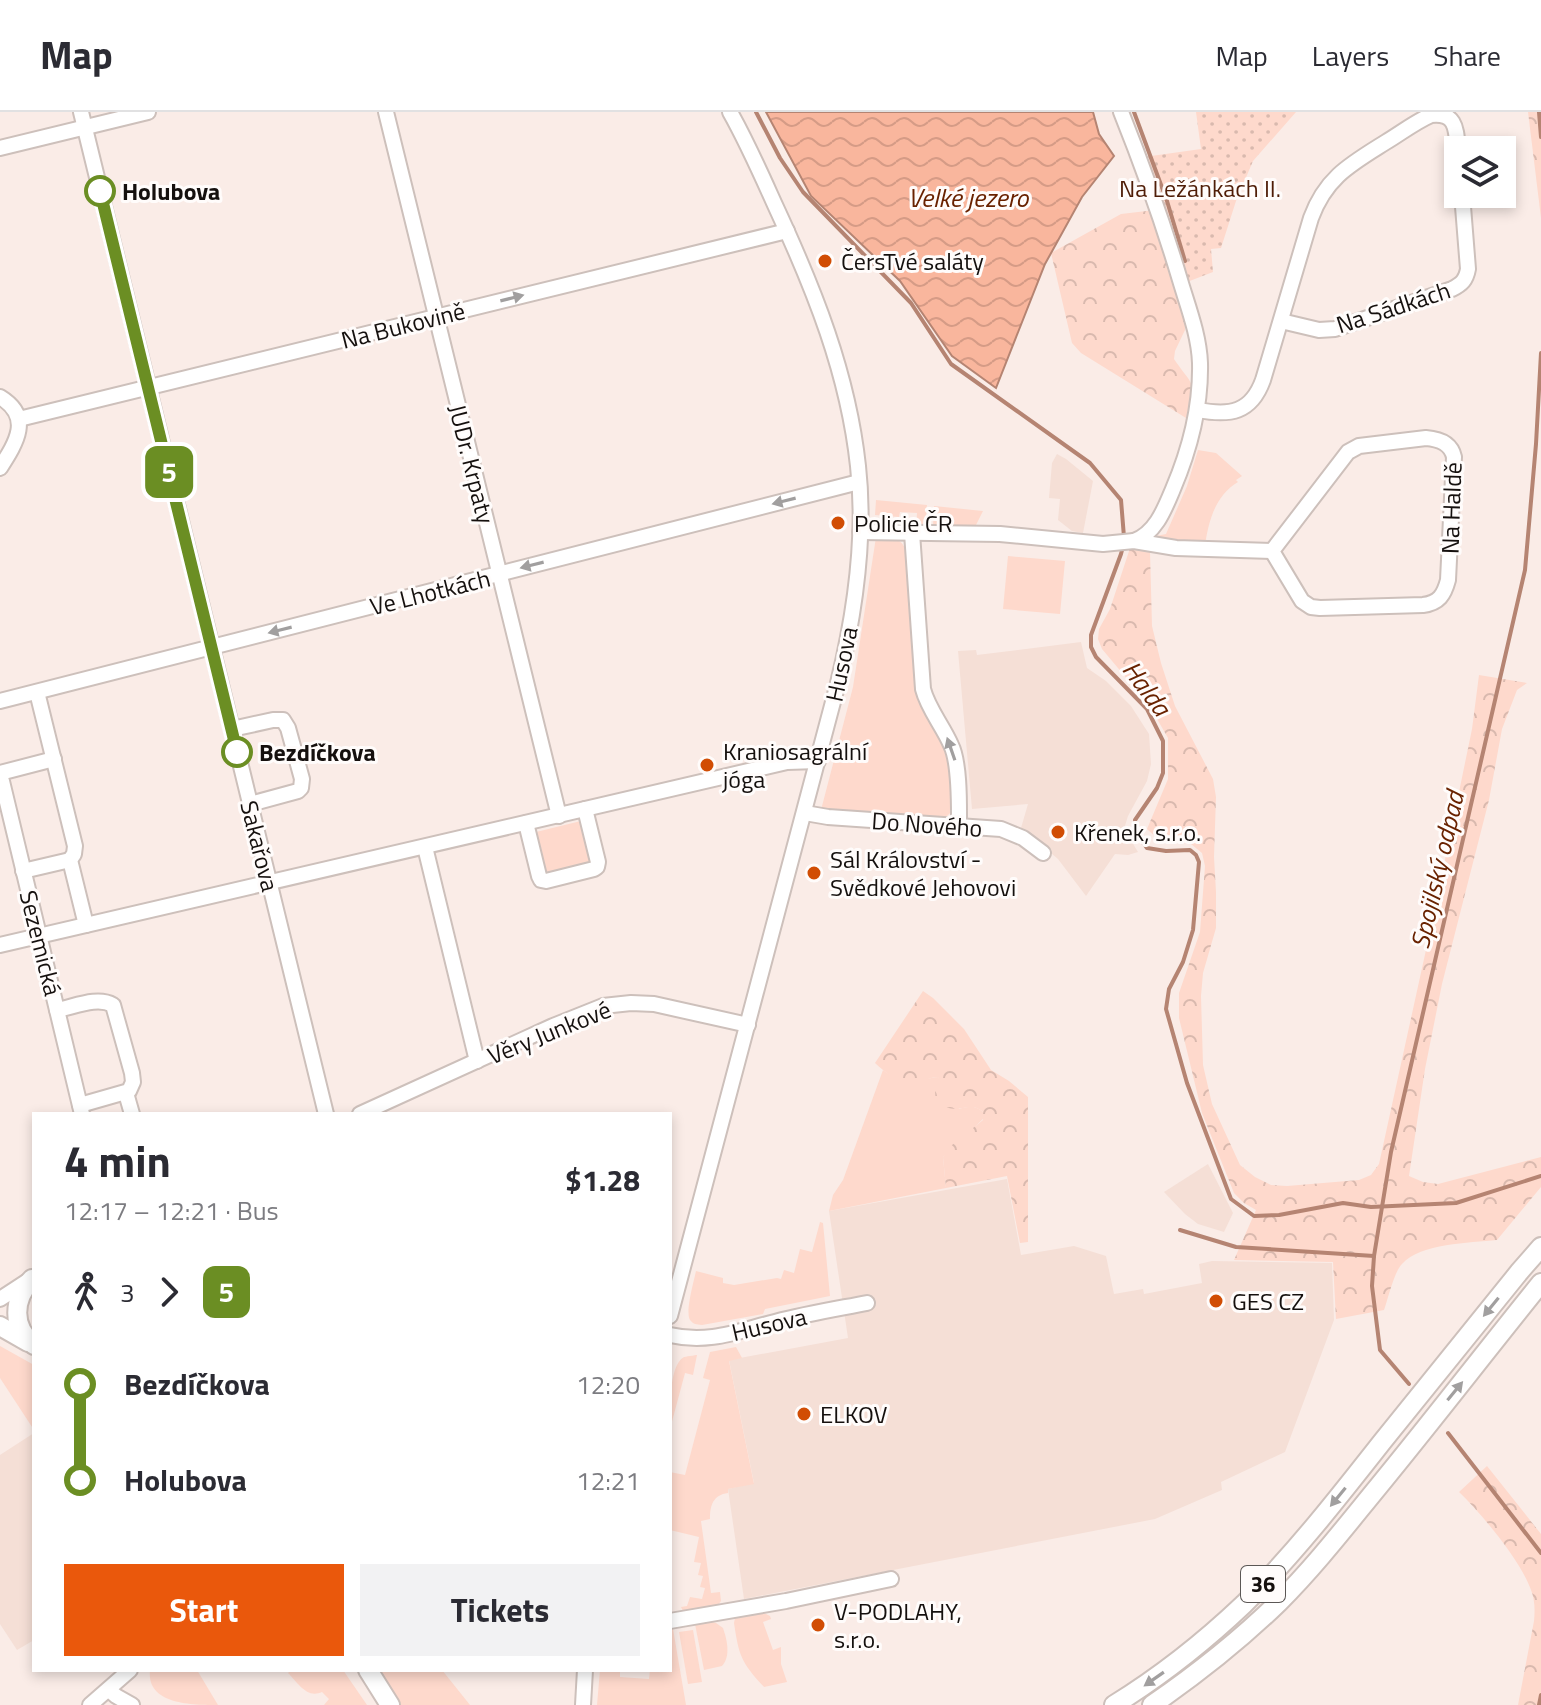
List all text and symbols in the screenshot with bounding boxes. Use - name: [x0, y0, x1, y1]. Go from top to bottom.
- text: Map: [40, 26, 113, 84]
- text: Map: [1215, 34, 1268, 77]
- text: Layers: [1312, 34, 1389, 77]
- text: Share: [1433, 34, 1501, 77]
- map controls: [1444, 136, 1516, 208]
- button: layers: [1444, 136, 1516, 208]
- park label: Na Ležánkách II.: [1119, 170, 1281, 206]
- place label: Holubova: [122, 173, 220, 209]
- marker: Holubova: [85, 176, 115, 206]
- water label: Velké jezero: [908, 178, 1030, 217]
- place label: ČersTvé saláty: [841, 243, 984, 279]
- marker: ČersTvé saláty: [816, 252, 834, 270]
- street label: Na Sádkách: [1331, 272, 1455, 342]
- one-way arrow: [499, 291, 524, 304]
- street label: Na Bukovině: [337, 292, 469, 358]
- street label: JUDr. Krpaty: [440, 401, 504, 528]
- line badge: 5: [143, 446, 195, 498]
- text: 5: [161, 450, 177, 493]
- street label: Na Haldě: [1431, 461, 1471, 555]
- one-way arrow: [771, 495, 796, 508]
- place label: Policie ČR: [854, 505, 953, 541]
- marker: Policie ČR: [829, 514, 847, 532]
- street label: Ve Lhotkách: [366, 560, 494, 624]
- one-way arrow: [519, 560, 544, 572]
- street label: Husova: [815, 623, 867, 705]
- one-way arrow: [267, 624, 292, 636]
- water label: Halda: [1113, 652, 1182, 726]
- place label: Kraniosagrální jóga: [721, 733, 869, 797]
- place label: Bezdíčkova: [259, 734, 376, 770]
- marker: Bezdíčkova: [222, 737, 252, 767]
- one-way arrow: [945, 737, 957, 761]
- marker: Kraniosagrální jóga: [698, 756, 716, 774]
- water label: Spojilský odpad: [1400, 785, 1475, 952]
- street label: Sakařova: [231, 797, 289, 895]
- street label: Do Nového: [870, 802, 984, 846]
- place label: Křenek, s.r.o.: [1074, 814, 1201, 850]
- marker: Křenek, s.r.o.: [1049, 823, 1067, 841]
- place label: Sál Království - Svědkové Jehovovi: [830, 841, 1016, 905]
- marker: Sál Království - Svědkové Jehovovi: [805, 864, 823, 882]
- street label: Sezemická: [11, 887, 71, 999]
- street label: Věry Junkové: [482, 991, 616, 1073]
- text: 4 min: [64, 1127, 171, 1194]
- text: $1.28: [565, 1157, 640, 1203]
- text: 12:17 – 12:21 · Bus: [64, 1191, 279, 1230]
- icon: walk: [64, 1270, 108, 1314]
- icon: forward: [147, 1270, 191, 1314]
- text: 5: [219, 1270, 234, 1313]
- text: 3: [120, 1273, 135, 1312]
- place label: GES CZ: [1232, 1283, 1304, 1319]
- marker: GES CZ: [1207, 1292, 1225, 1310]
- one-way arrow: [1483, 1297, 1500, 1317]
- street label: Husova: [728, 1298, 810, 1350]
- text: Bezdíčkova: [124, 1361, 270, 1407]
- text: 12:20: [576, 1365, 640, 1404]
- one-way arrow: [1446, 1381, 1463, 1401]
- place label: ELKOV: [820, 1396, 888, 1432]
- marker: ELKOV: [795, 1405, 813, 1423]
- text: Holubova: [124, 1457, 247, 1503]
- text: 12:21: [576, 1461, 640, 1500]
- one-way arrow: [1331, 1487, 1347, 1507]
- button: Start: [64, 1564, 344, 1656]
- button: Tickets: [360, 1564, 640, 1656]
- road number: 36: [1241, 1566, 1285, 1602]
- place label: V-PODLAHY, s.r.o.: [834, 1593, 962, 1657]
- marker: V-PODLAHY, s.r.o.: [809, 1616, 827, 1634]
- one-way arrow: [1143, 1671, 1164, 1686]

